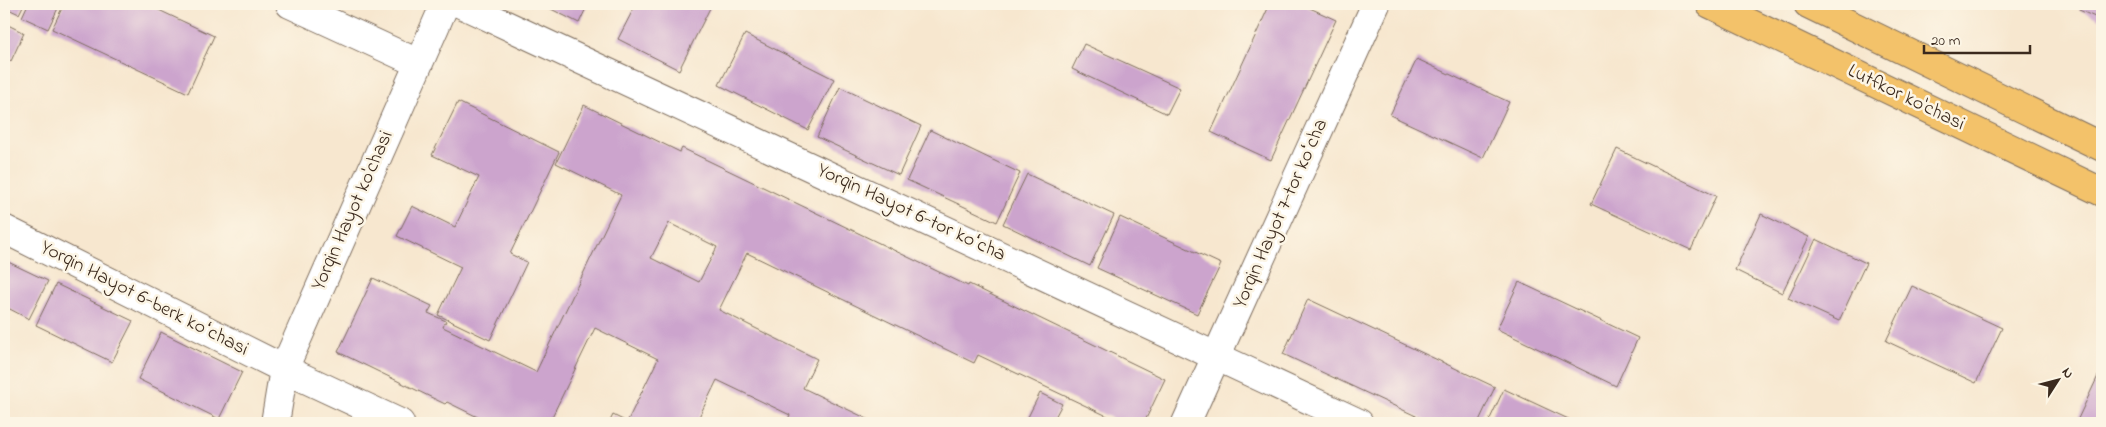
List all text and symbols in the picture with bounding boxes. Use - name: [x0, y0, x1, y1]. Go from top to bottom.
- scale bar: [1924, 22, 2030, 54]
- text: 20 m: [1931, 30, 1961, 52]
- street label: Lutfkor ko'chasi: [1842, 57, 1970, 139]
- street label: Yorqin Hayot 7-tor koʻcha: [1226, 114, 1336, 314]
- street label: Yorqin Hayot ko'chasi: [305, 126, 401, 296]
- street label: Yorqin Hayot 6-tor koʻcha: [812, 156, 1010, 270]
- street label: Yorqin Hayot 6-berk koʻchasi: [35, 234, 253, 364]
- north arrow: [2034, 354, 2084, 404]
- text: N: [2056, 363, 2079, 383]

